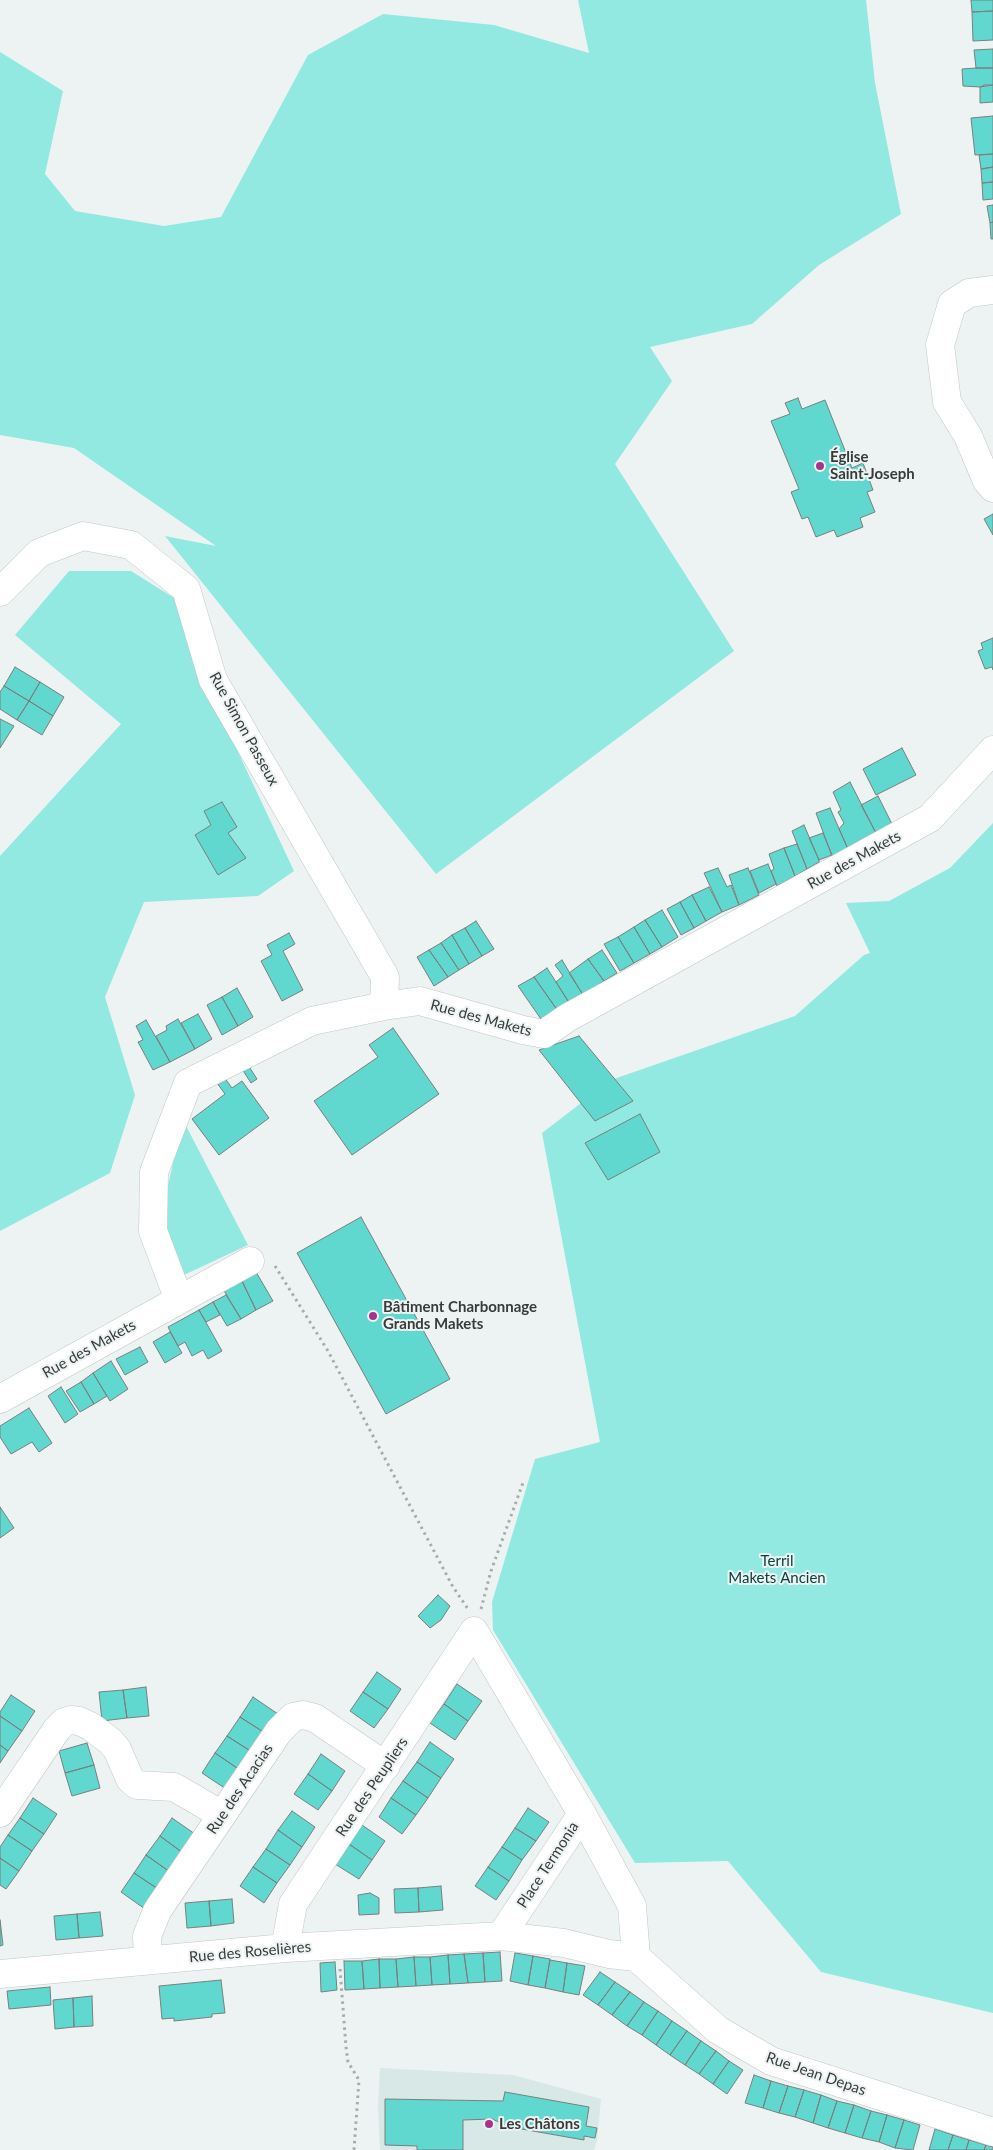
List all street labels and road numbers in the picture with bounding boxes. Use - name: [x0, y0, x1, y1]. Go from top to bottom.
- street label: Rue Simon Passeux: [205, 669, 283, 789]
- street label: Rue des Makets: [804, 827, 904, 893]
- street label: Rue des Makets: [428, 996, 534, 1040]
- street label: Rue des Makets: [39, 1316, 139, 1382]
- street label: Rue des Peupliers: [332, 1734, 412, 1840]
- street label: Rue des Acacias: [203, 1740, 277, 1838]
- street label: Place Termonia: [513, 1818, 583, 1912]
- street label: Rue des Roselières: [188, 1938, 312, 1966]
- street label: Rue Jean Depas: [764, 2048, 868, 2100]

